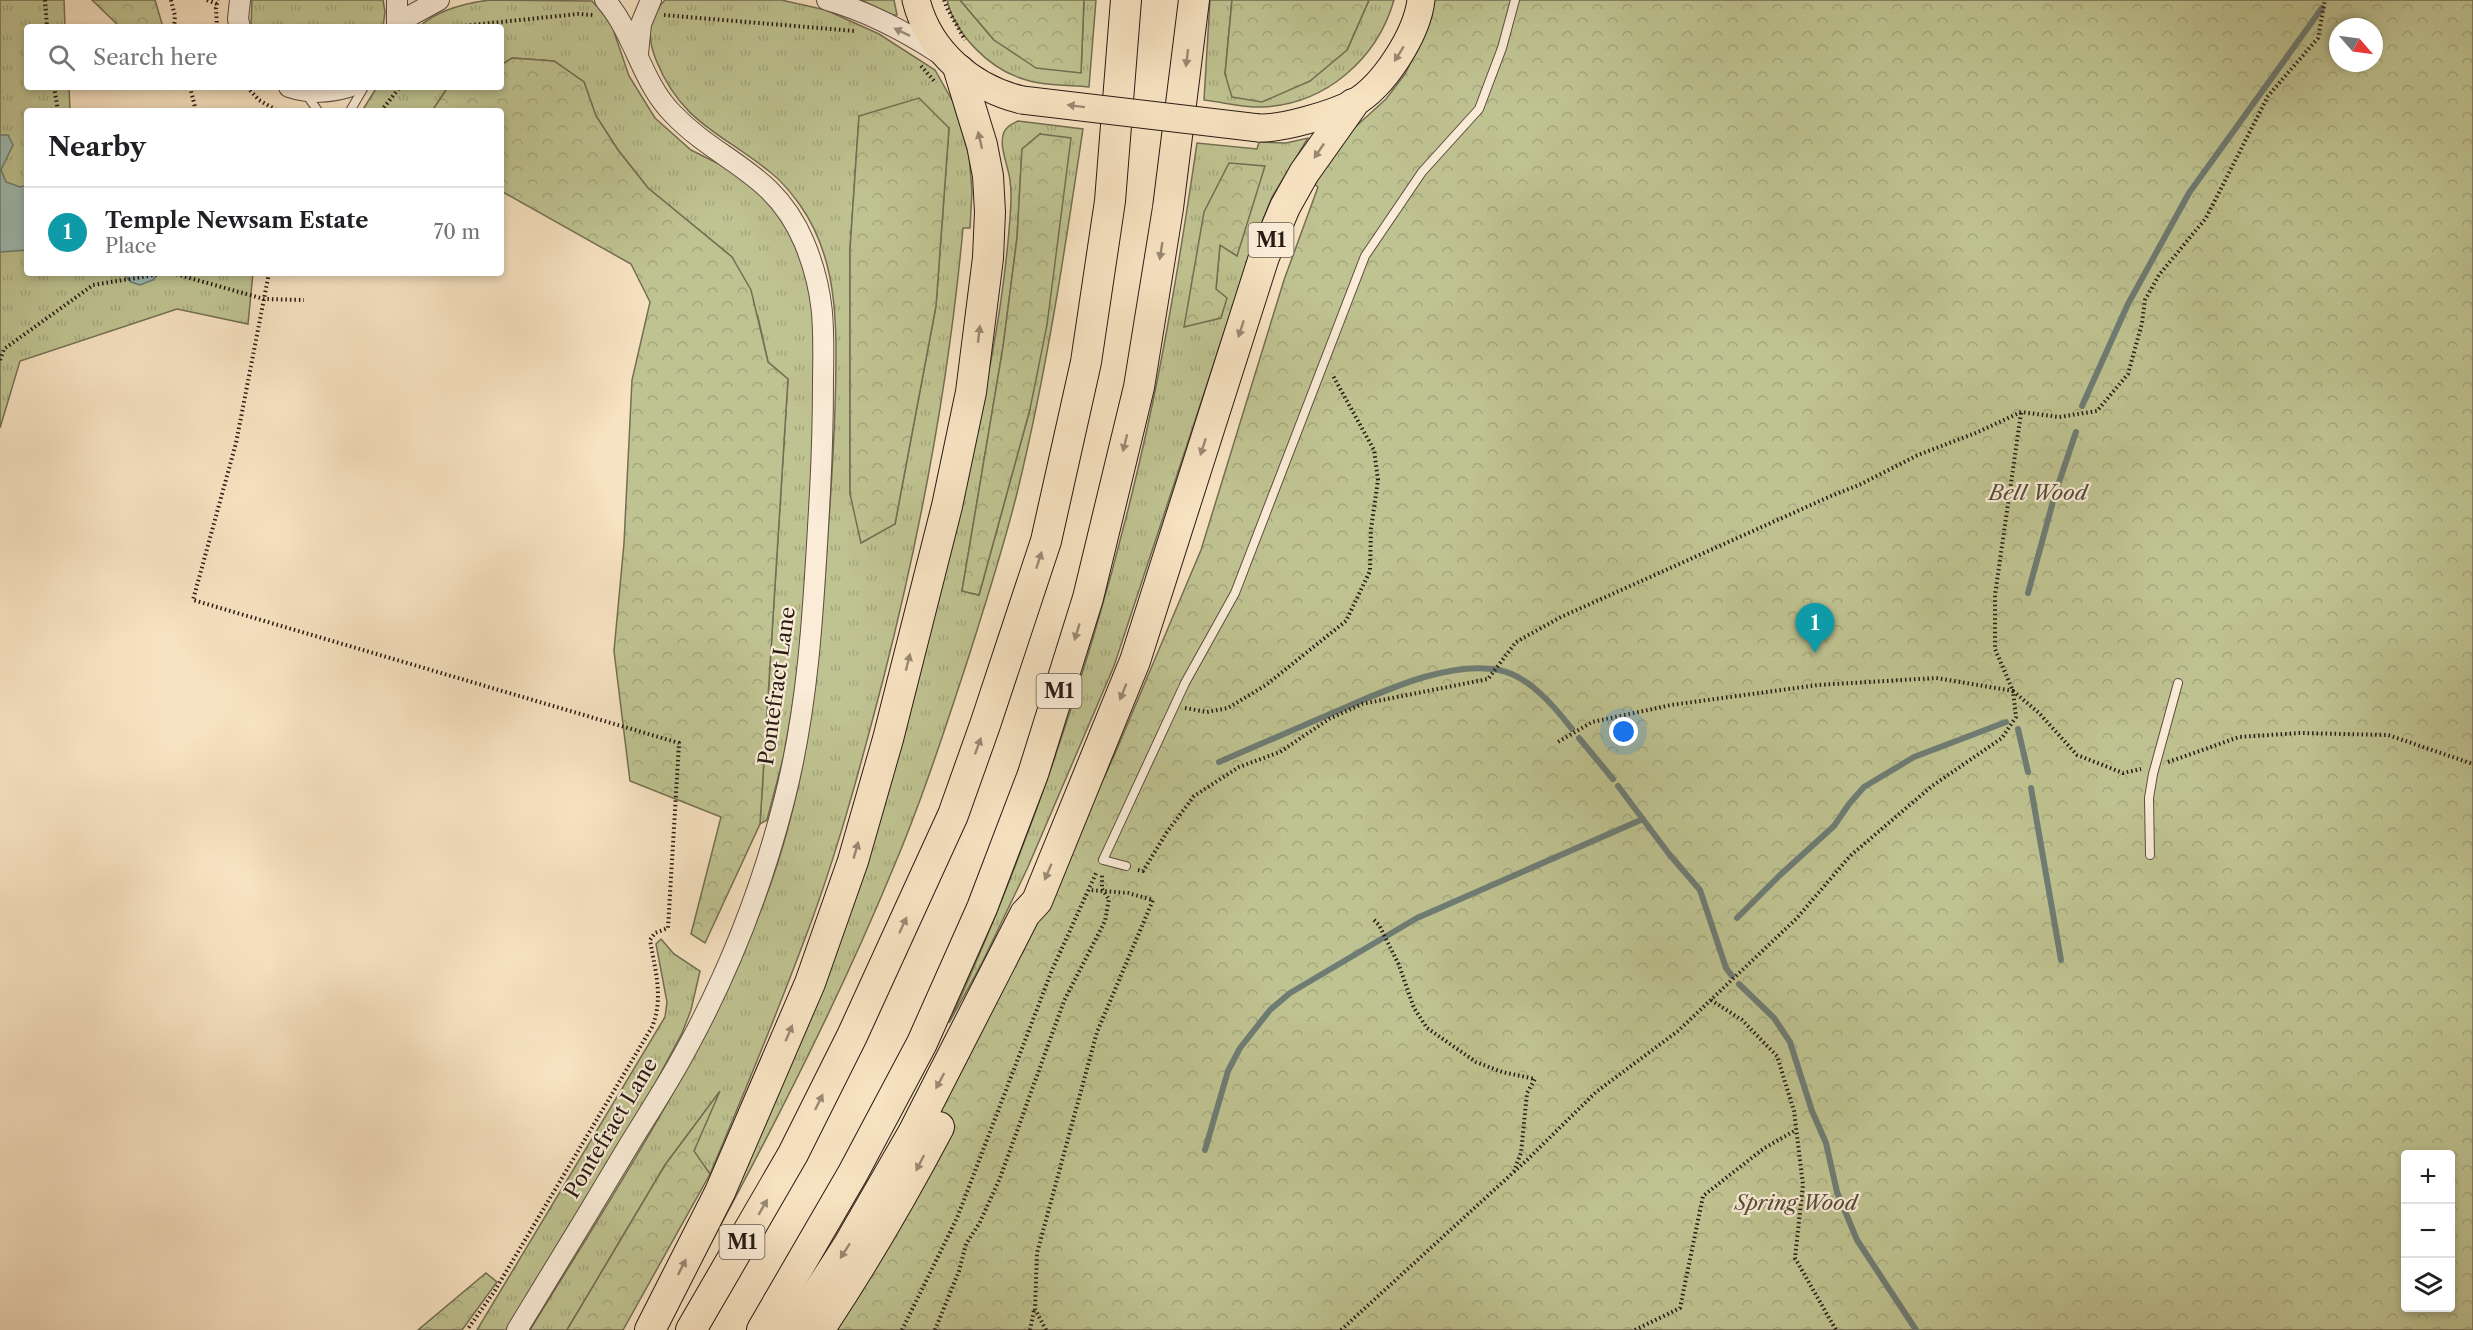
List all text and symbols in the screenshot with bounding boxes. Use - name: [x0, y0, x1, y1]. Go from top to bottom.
- north arrow: [2329, 18, 2383, 72]
- search box: [24, 24, 504, 90]
- one-way arrow: [893, 27, 910, 37]
- icon: search: [45, 41, 78, 74]
- text: Search here: [93, 44, 218, 71]
- one-way arrow: [1394, 46, 1405, 62]
- one-way arrow: [1183, 49, 1192, 68]
- one-way arrow: [1066, 102, 1085, 111]
- text: Nearby: [48, 131, 146, 163]
- one-way arrow: [975, 131, 985, 149]
- one-way arrow: [1314, 143, 1325, 159]
- text: Temple Newsam Estate: [105, 207, 368, 234]
- text: 1: [63, 220, 72, 244]
- text: 70 m: [434, 220, 480, 244]
- road number: M1: [1248, 223, 1294, 257]
- text: Place: [105, 234, 156, 258]
- one-way arrow: [1156, 242, 1165, 261]
- one-way arrow: [1236, 320, 1245, 338]
- one-way arrow: [974, 324, 984, 343]
- one-way arrow: [1120, 434, 1130, 452]
- one-way arrow: [1198, 438, 1207, 456]
- park label: Bell Wood: [1987, 480, 2090, 505]
- one-way arrow: [1035, 551, 1044, 569]
- pin: 1: [1796, 604, 1834, 653]
- street label: Pontefract Lane: [753, 605, 800, 767]
- one-way arrow: [1072, 623, 1081, 641]
- one-way arrow: [904, 652, 914, 671]
- road number: M1: [1036, 674, 1082, 708]
- one-way arrow: [1118, 683, 1127, 701]
- your location: [1609, 717, 1638, 746]
- one-way arrow: [973, 736, 983, 754]
- one-way arrow: [852, 840, 861, 858]
- one-way arrow: [1044, 864, 1053, 881]
- one-way arrow: [898, 917, 907, 934]
- one-way arrow: [784, 1023, 794, 1041]
- street label: Pontefract Lane: [559, 1053, 662, 1203]
- one-way arrow: [935, 1073, 945, 1090]
- one-way arrow: [815, 1093, 824, 1110]
- map controls: [2401, 1150, 2455, 1312]
- button: +: [2401, 1150, 2455, 1204]
- one-way arrow: [915, 1155, 925, 1172]
- park label: Spring Wood: [1733, 1190, 1860, 1215]
- one-way arrow: [757, 1199, 768, 1215]
- button: −: [2401, 1204, 2455, 1258]
- road number: M1: [720, 1225, 764, 1259]
- one-way arrow: [839, 1243, 850, 1259]
- button: layers: [2401, 1258, 2455, 1312]
- one-way arrow: [677, 1259, 687, 1276]

